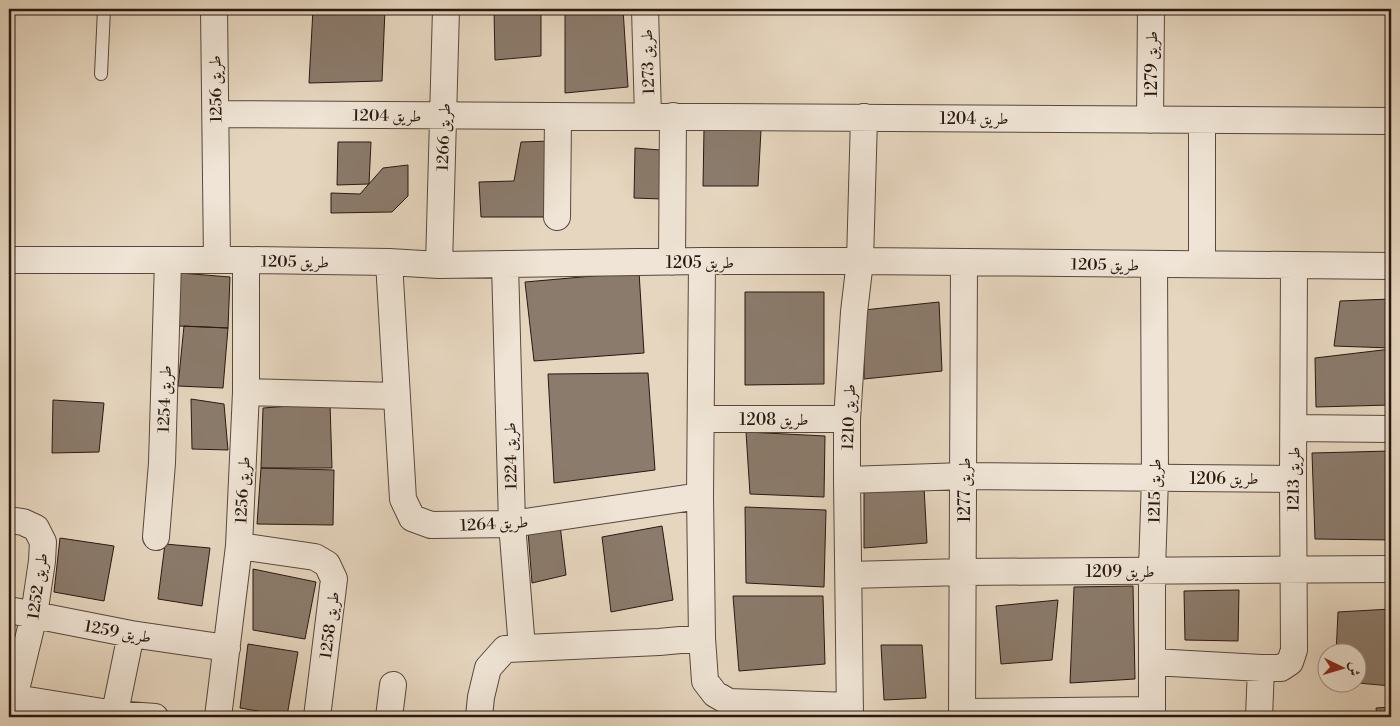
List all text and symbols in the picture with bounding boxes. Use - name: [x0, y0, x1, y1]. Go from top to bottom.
- street label: طريق 1273: [637, 29, 659, 95]
- street label: طريق 1279: [1142, 31, 1162, 97]
- street label: طريق 1256: [205, 55, 227, 123]
- street label: طريق 1266: [433, 103, 455, 172]
- street label: طريق 1204: [352, 105, 422, 127]
- street label: طريق 1204: [939, 109, 1009, 129]
- street label: طريق 1205: [261, 251, 329, 273]
- street label: طريق 1205: [666, 253, 734, 273]
- street label: طريق 1205: [1071, 254, 1139, 276]
- street label: طريق 1254: [154, 365, 176, 433]
- street label: طريق 1210: [838, 384, 860, 450]
- street label: طريق 1208: [739, 410, 809, 430]
- street label: طريق 1224: [500, 422, 522, 490]
- street label: طريق 1213: [1283, 446, 1305, 512]
- street label: طريق 1256: [231, 456, 255, 524]
- street label: طريق 1277: [955, 458, 975, 522]
- street label: طريق 1215: [1144, 458, 1166, 524]
- street label: طريق 1206: [1189, 469, 1259, 489]
- street label: طريق 1264: [459, 512, 529, 536]
- street label: طريق 1252: [23, 552, 53, 621]
- street label: طريق 1209: [1085, 562, 1155, 582]
- street label: طريق 1258: [316, 590, 344, 660]
- street label: طريق 1259: [83, 616, 153, 648]
- north arrow: [1318, 644, 1368, 694]
- text: ش: [1344, 661, 1364, 677]

